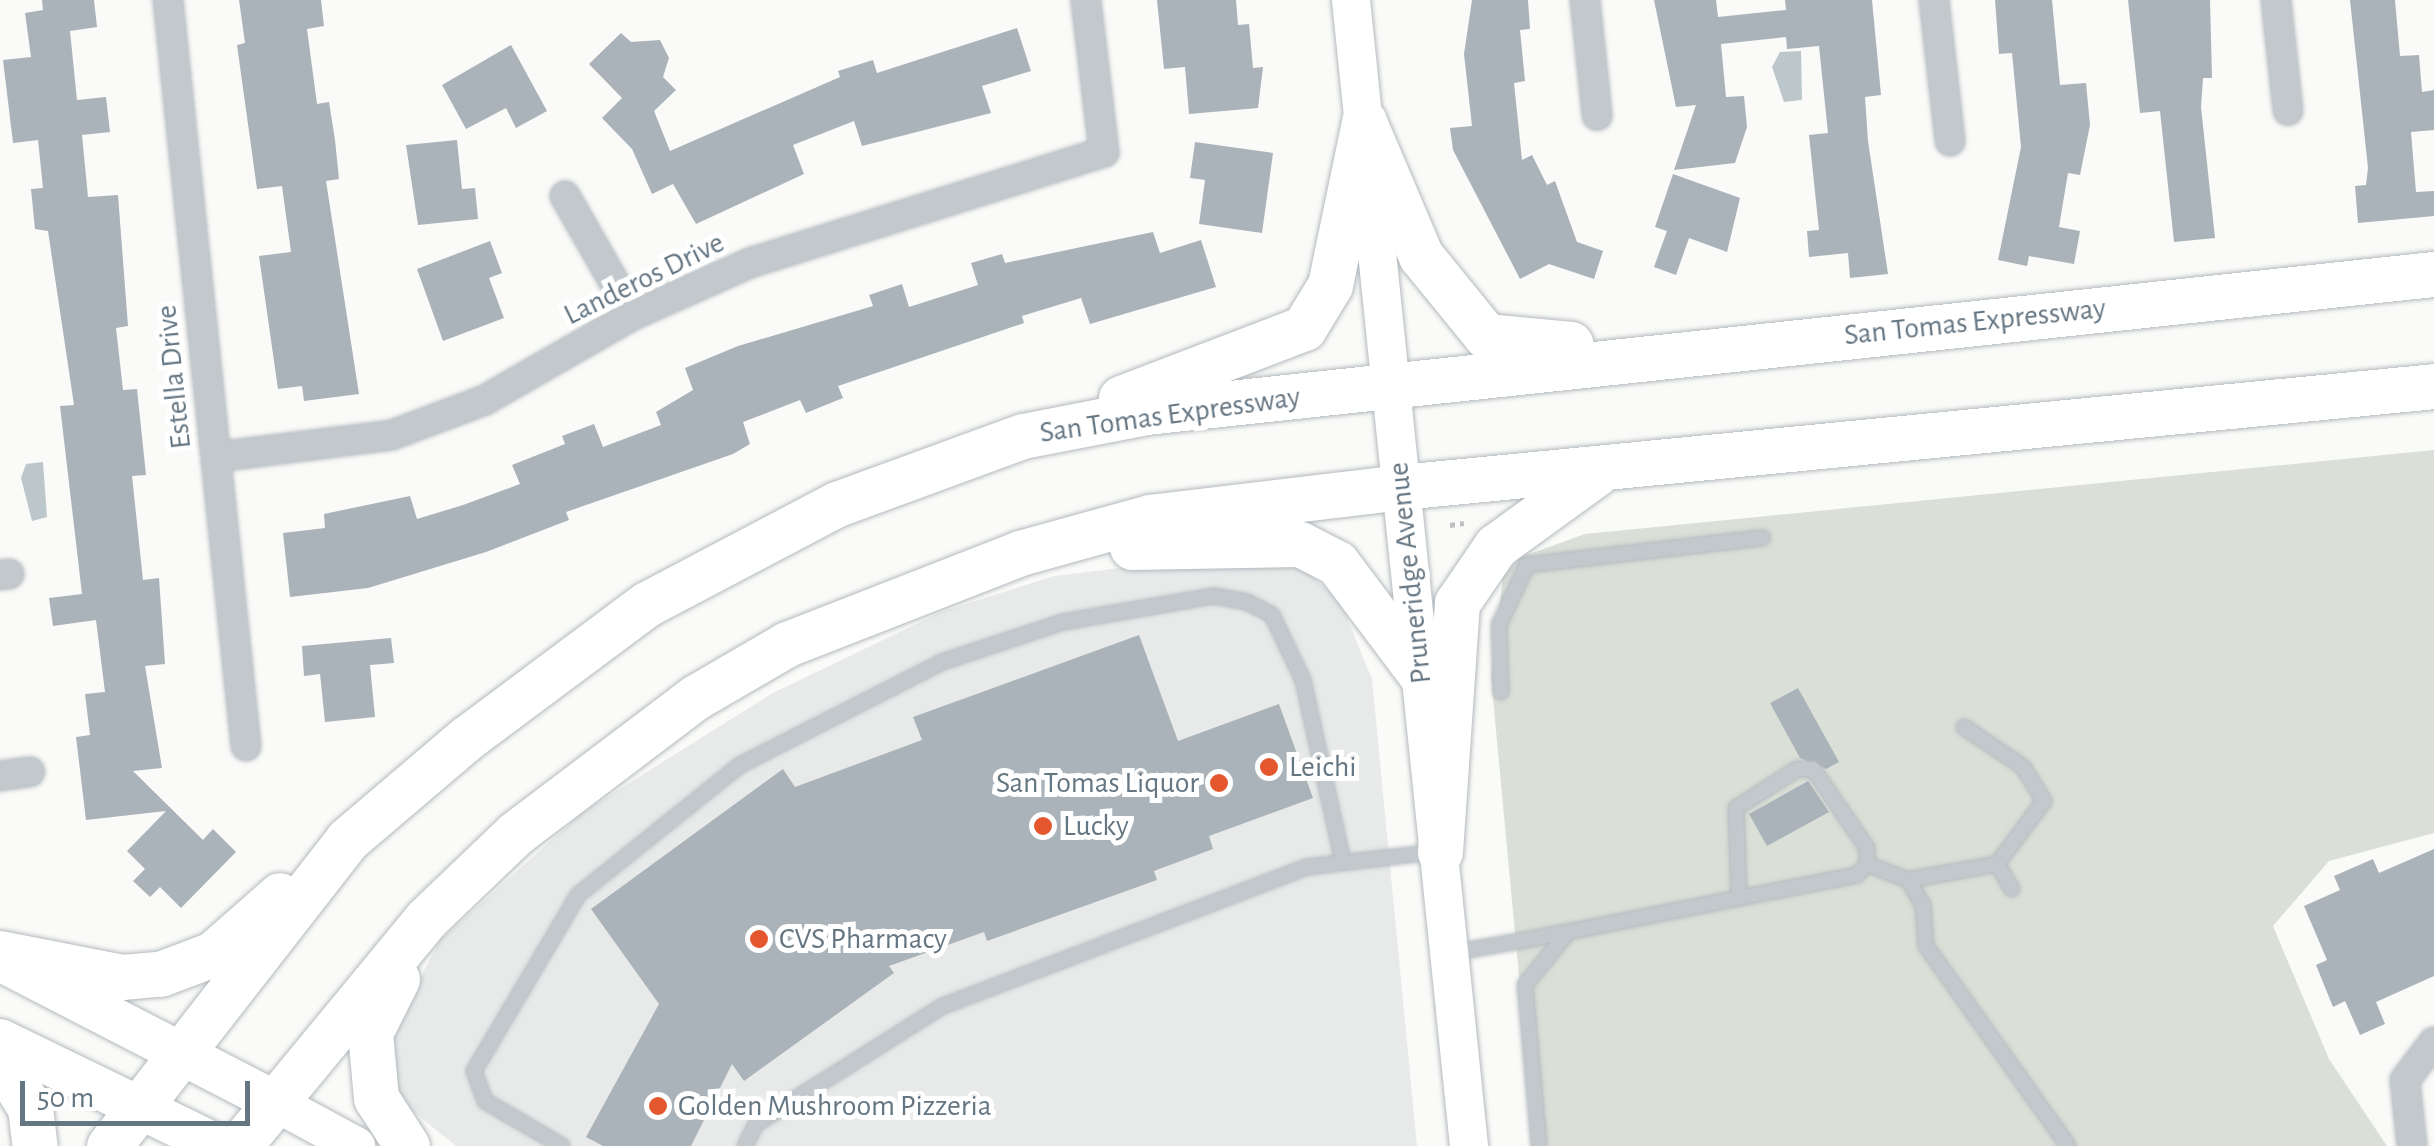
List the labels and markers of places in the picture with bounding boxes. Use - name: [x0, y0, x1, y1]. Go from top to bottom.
- place label: Leichi: [1289, 749, 1357, 785]
- marker: Leichi: [1258, 756, 1280, 778]
- place label: San Tomas Liquor: [996, 765, 1199, 801]
- marker: San Tomas Liquor: [1208, 772, 1230, 794]
- place label: Lucky: [1063, 808, 1129, 844]
- marker: Lucky: [1032, 815, 1054, 837]
- place label: CVS Pharmacy: [779, 921, 947, 957]
- marker: CVS Pharmacy: [748, 928, 770, 950]
- place label: Golden Mushroom Pizzeria: [678, 1088, 992, 1124]
- marker: Golden Mushroom Pizzeria: [647, 1095, 669, 1117]

